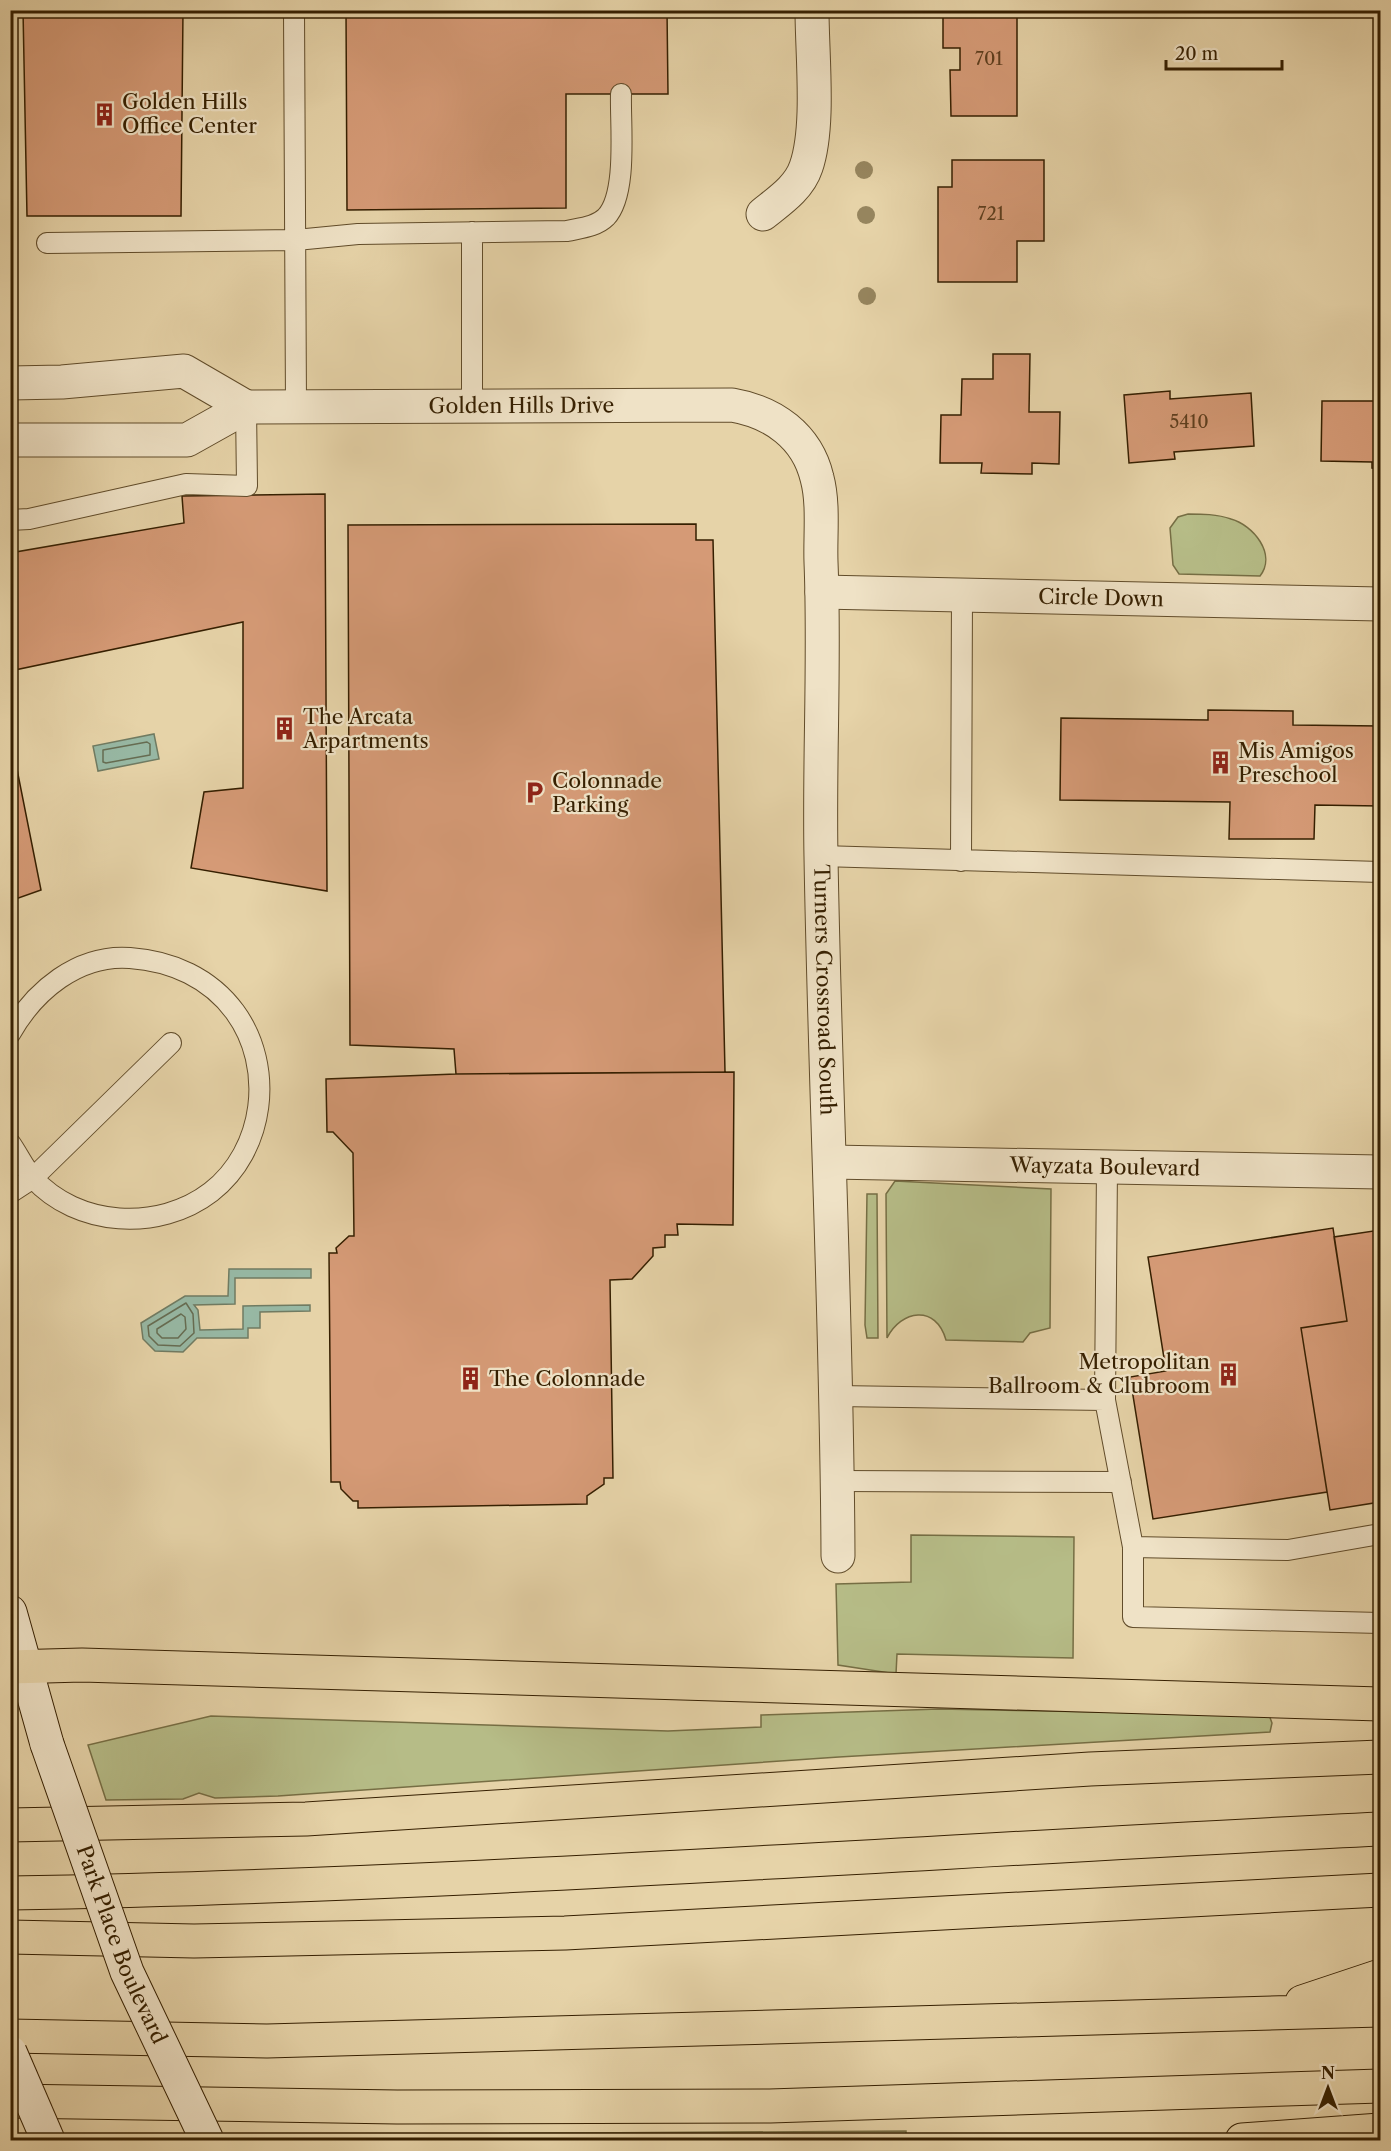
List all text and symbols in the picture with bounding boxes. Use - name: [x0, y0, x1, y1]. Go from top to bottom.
- scale bar: [1166, 33, 1282, 71]
- text: 20 m: [1175, 43, 1219, 65]
- house number: 701: [975, 48, 1003, 70]
- place label: Golden Hills Office Center: [122, 89, 257, 138]
- building icon: Golden Hills Office Center: [91, 101, 117, 127]
- house number: 721: [978, 203, 1005, 225]
- street label: Golden Hills Drive: [429, 392, 614, 418]
- house number: 5410: [1169, 411, 1209, 433]
- street label: Circle Down: [1038, 584, 1164, 611]
- place label: The Arcata Arpartments: [302, 704, 429, 753]
- building icon: The Arcata Arpartments: [272, 716, 298, 742]
- place label: Mis Amigos Preschool: [1238, 738, 1354, 787]
- building icon: Mis Amigos Preschool: [1207, 750, 1233, 776]
- place label: Colonnade Parking: [552, 768, 662, 817]
- parking icon: Colonnade Parking: [521, 780, 547, 806]
- street label: Turners Crossroad South: [809, 864, 841, 1116]
- street label: Wayzata Boulevard: [1008, 1152, 1201, 1181]
- place label: Metropolitan Ballroom & Clubroom: [988, 1349, 1210, 1398]
- building icon: Metropolitan Ballroom & Clubroom: [1215, 1361, 1241, 1387]
- building icon: The Colonnade: [458, 1366, 484, 1392]
- place label: The Colonnade: [489, 1366, 645, 1391]
- street label: Park Place Boulevard: [71, 1842, 172, 2048]
- north arrow: [1298, 2058, 1358, 2118]
- text: N: [1321, 2063, 1335, 2083]

